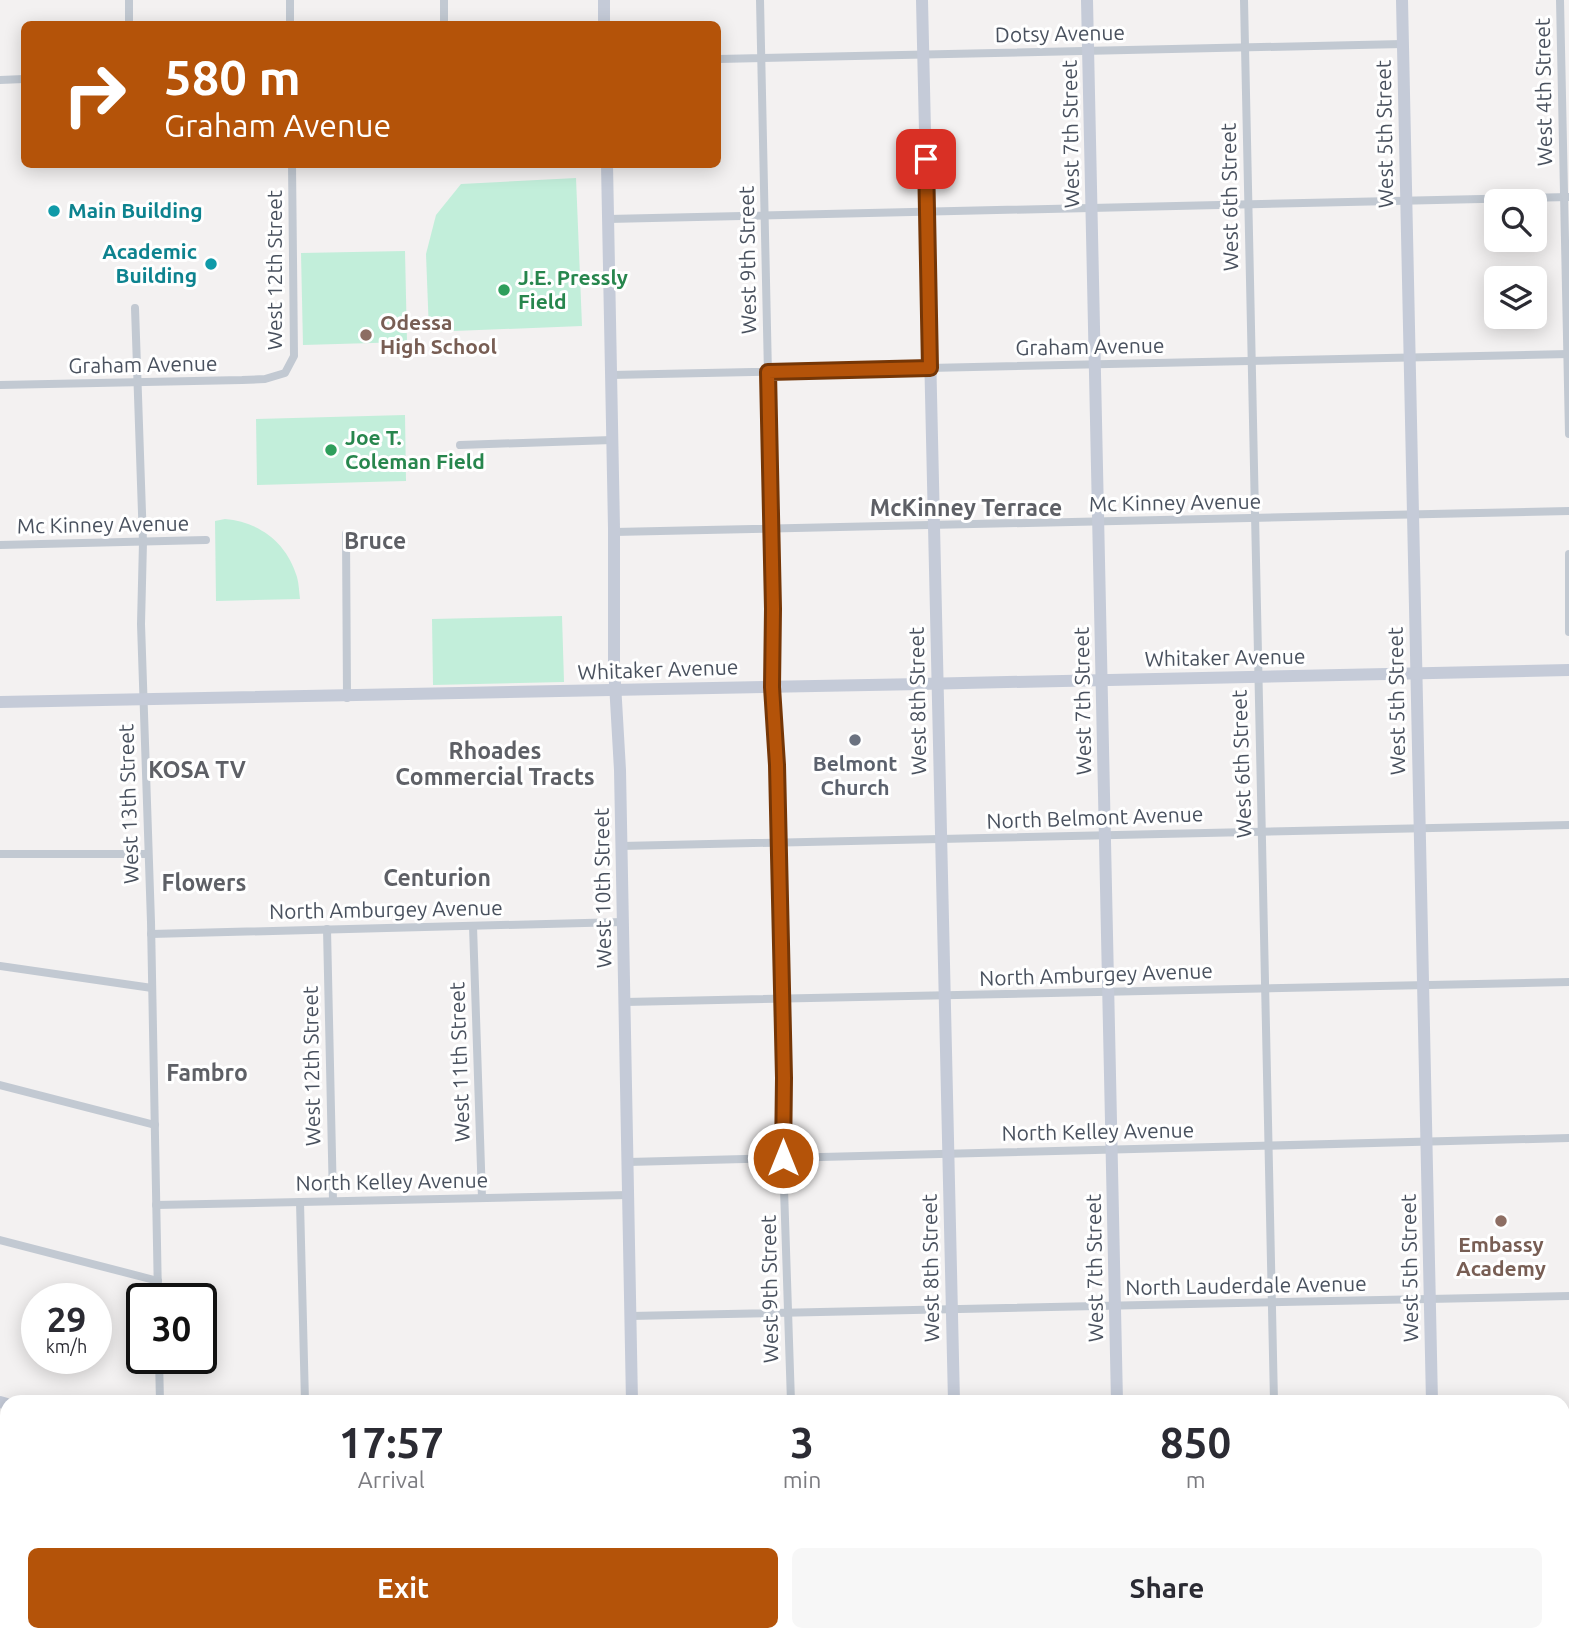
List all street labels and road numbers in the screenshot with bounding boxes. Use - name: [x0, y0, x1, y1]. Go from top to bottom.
- street label: West 4th Street: [1530, 18, 1556, 166]
- street label: Dotsy Avenue: [995, 20, 1125, 46]
- street label: West 7th Street: [1057, 60, 1083, 208]
- street label: West 5th Street: [1371, 60, 1397, 208]
- street label: West 6th Street: [1216, 123, 1242, 271]
- street label: West 9th Street: [734, 186, 760, 334]
- street label: West 12th Street: [262, 190, 286, 350]
- street label: Graham Avenue: [1015, 333, 1165, 359]
- street label: Graham Avenue: [68, 351, 218, 377]
- street label: Mc Kinney Avenue: [1089, 488, 1261, 516]
- street label: Mc Kinney Avenue: [17, 510, 189, 538]
- street label: West 8th Street: [904, 627, 930, 775]
- street label: West 7th Street: [1069, 627, 1095, 775]
- street label: West 5th Street: [1383, 627, 1409, 775]
- street label: Whitaker Avenue: [1144, 644, 1306, 670]
- street label: Whitaker Avenue: [577, 654, 739, 684]
- street label: West 6th Street: [1226, 689, 1256, 839]
- street label: West 13th Street: [113, 724, 143, 885]
- street label: North Belmont Avenue: [986, 801, 1204, 833]
- street label: West 10th Street: [589, 808, 615, 968]
- street label: North Amburgey Avenue: [269, 895, 503, 923]
- street label: North Amburgey Avenue: [979, 958, 1213, 990]
- street label: West 11th Street: [444, 982, 474, 1143]
- street label: West 12th Street: [298, 986, 324, 1146]
- street label: North Kelley Avenue: [1001, 1117, 1195, 1145]
- street label: North Kelley Avenue: [295, 1167, 489, 1195]
- street label: West 8th Street: [917, 1194, 943, 1342]
- street label: West 7th Street: [1081, 1194, 1107, 1342]
- street label: West 5th Street: [1396, 1194, 1422, 1342]
- street label: West 9th Street: [756, 1215, 782, 1363]
- street label: North Lauderdale Avenue: [1125, 1271, 1367, 1299]

